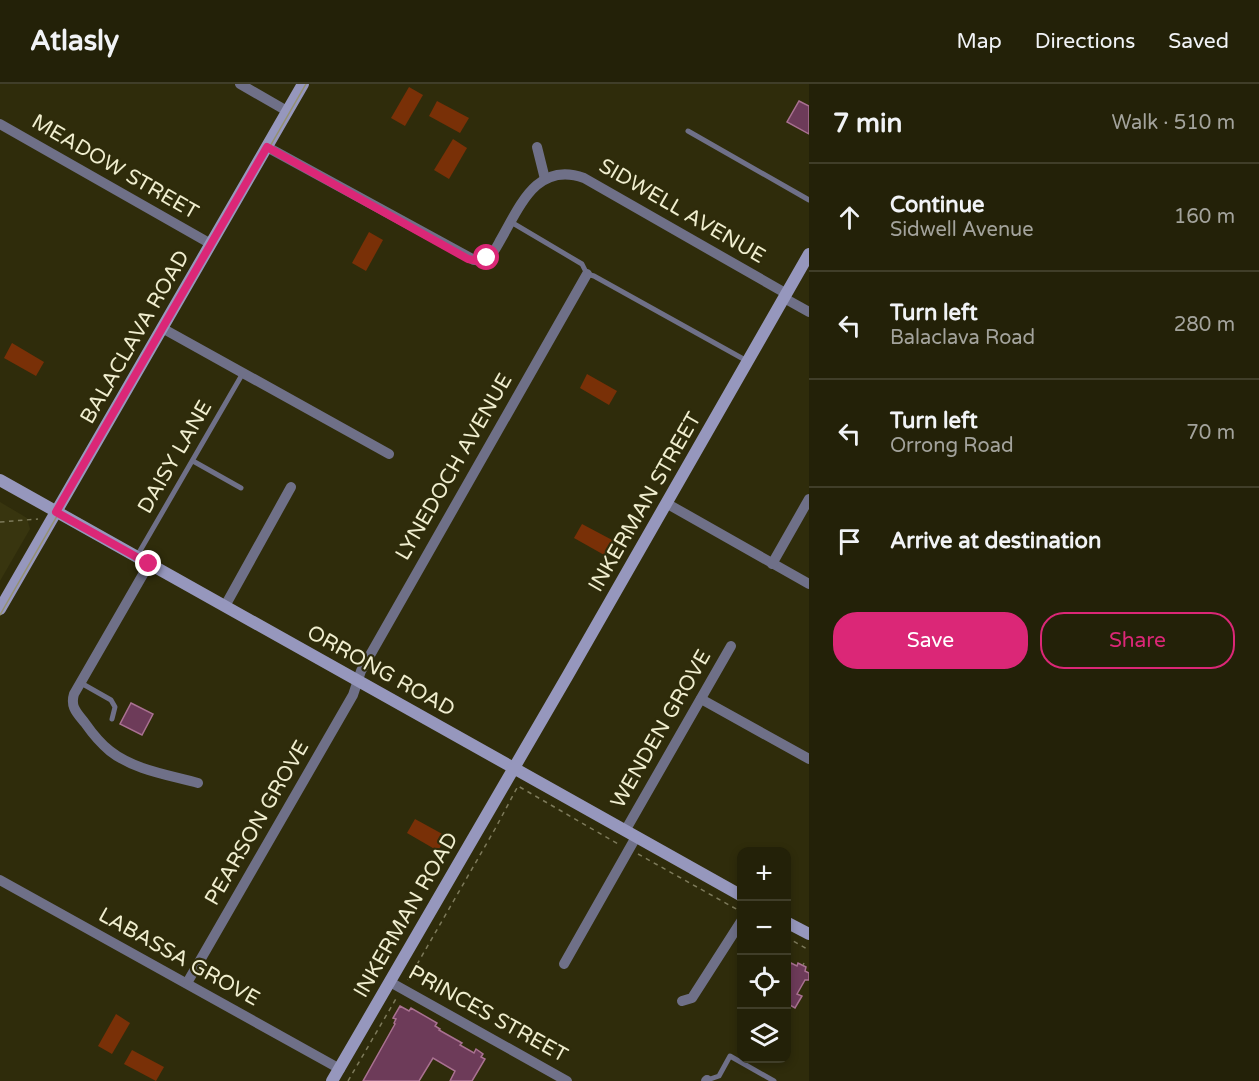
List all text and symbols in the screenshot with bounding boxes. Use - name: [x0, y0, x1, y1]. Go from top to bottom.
- text: Atlasly: [30, 24, 119, 58]
- text: Map: [956, 29, 1002, 54]
- text: Directions: [1035, 29, 1135, 54]
- text: Saved: [1168, 29, 1229, 54]
- text: 7 min: [833, 108, 902, 139]
- street label: MEADOW STREET: [27, 109, 203, 225]
- text: Walk · 510 m: [1112, 111, 1235, 135]
- street label: SIDWELL AVENUE: [594, 153, 770, 269]
- text: Continue: [890, 192, 985, 218]
- icon: ahead: [833, 201, 866, 234]
- text: 160 m: [1174, 205, 1235, 229]
- text: Sidwell Avenue: [890, 218, 1034, 242]
- route start: [473, 244, 499, 270]
- street label: BALACLAVA ROAD: [75, 246, 195, 428]
- text: Turn left: [890, 300, 978, 326]
- icon: left: [833, 309, 866, 342]
- text: 280 m: [1174, 313, 1235, 337]
- text: Balaclava Road: [890, 326, 1035, 350]
- street label: LYNEDOCH AVENUE: [390, 369, 518, 565]
- street label: DAISY LANE: [133, 396, 217, 518]
- street label: INKERMAN STREET: [583, 408, 707, 596]
- text: Turn left: [890, 408, 978, 434]
- icon: left: [833, 417, 866, 450]
- text: 70 m: [1186, 421, 1235, 445]
- text: Orrong Road: [890, 434, 1014, 458]
- icon: arrive: [833, 525, 866, 558]
- text: Arrive at destination: [890, 528, 1101, 554]
- route end: [135, 550, 161, 576]
- button: Save: [833, 612, 1028, 669]
- button: Share: [1040, 612, 1235, 669]
- street label: ORRONG ROAD: [303, 620, 459, 722]
- street label: WENDEN GROVE: [606, 645, 716, 813]
- street label: PEARSON GROVE: [200, 736, 314, 910]
- street label: INKERMAN ROAD: [349, 828, 463, 1002]
- map controls: [737, 847, 791, 1063]
- button: +: [737, 847, 791, 901]
- button: −: [737, 901, 791, 955]
- street label: LABASSA GROVE: [94, 902, 264, 1012]
- button: locate: [737, 955, 791, 1009]
- street label: PRINCES STREET: [404, 960, 572, 1068]
- button: layers: [737, 1009, 791, 1063]

